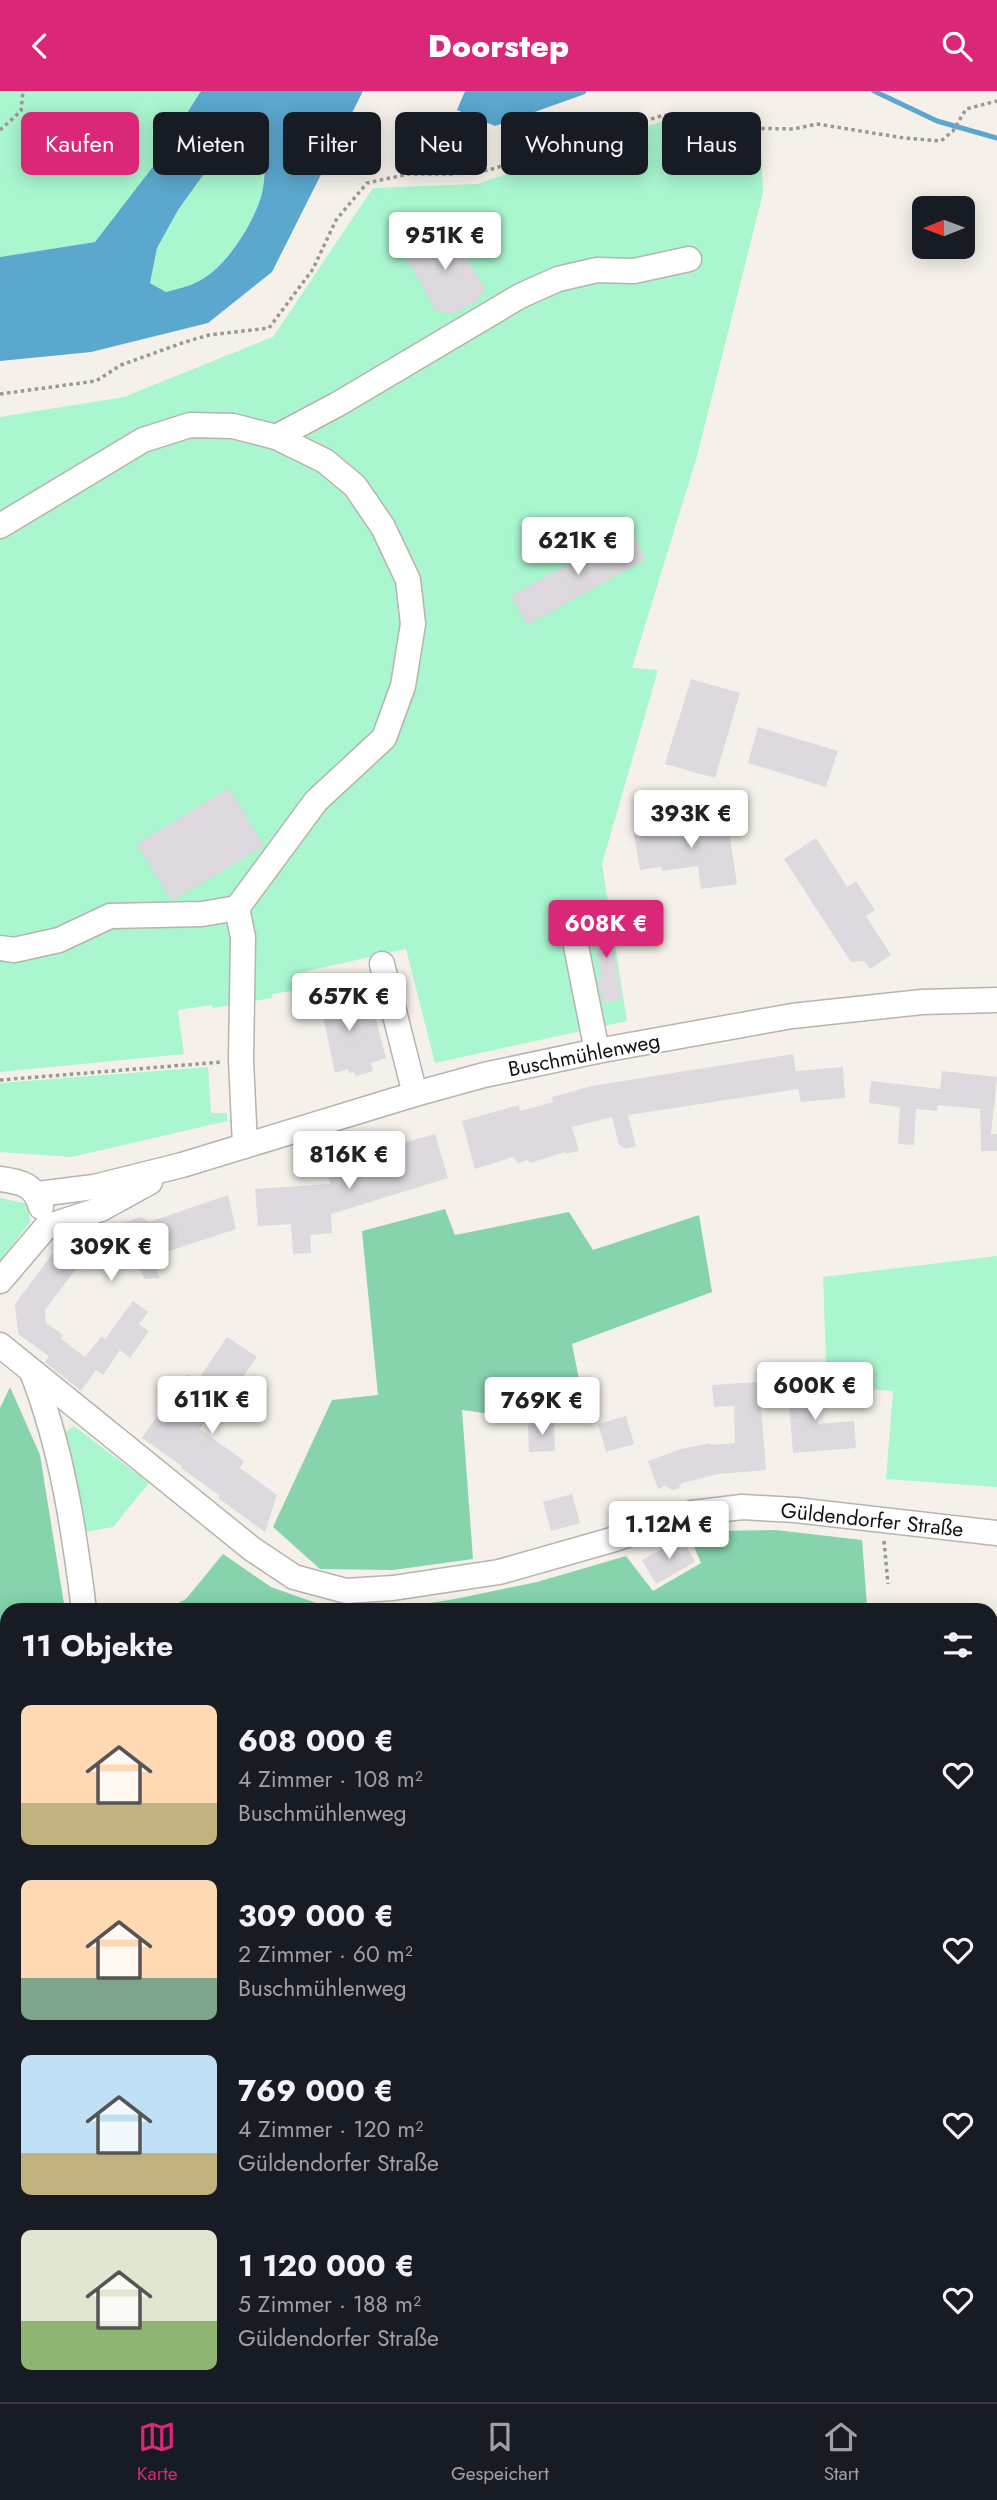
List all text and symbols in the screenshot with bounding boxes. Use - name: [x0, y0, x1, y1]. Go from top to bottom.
- text: Doorstep: [428, 23, 569, 69]
- icon: back: [21, 27, 59, 65]
- icon: search: [938, 27, 976, 65]
- chip: Kaufen: [21, 112, 139, 175]
- chip: Mieten: [153, 112, 269, 175]
- chip: Filter: [283, 112, 381, 175]
- chip: Neu: [395, 112, 487, 175]
- chip: Wohnung: [501, 112, 648, 175]
- chip: Haus: [662, 112, 761, 175]
- north arrow: [912, 196, 975, 259]
- map controls: [912, 196, 975, 259]
- pin: 951K €: [388, 213, 502, 272]
- text: 951K €: [405, 218, 485, 252]
- pin: 621K €: [521, 517, 635, 577]
- text: 621K €: [538, 523, 618, 557]
- pin: 393K €: [634, 791, 748, 850]
- text: 393K €: [650, 796, 732, 830]
- pin: 608K €: [549, 901, 663, 960]
- text: 608K €: [564, 906, 648, 940]
- pin: 657K €: [292, 974, 406, 1033]
- text: 657K €: [308, 979, 390, 1013]
- street label: Buschmühlenweg: [506, 1026, 662, 1084]
- pin: 816K €: [292, 1131, 406, 1191]
- text: 816K €: [309, 1137, 389, 1171]
- pin: 309K €: [54, 1223, 168, 1283]
- text: 309K €: [70, 1229, 152, 1263]
- pin: 600K €: [758, 1363, 872, 1422]
- text: 600K €: [773, 1368, 857, 1402]
- pin: 611K €: [155, 1377, 269, 1436]
- pin: 769K €: [485, 1377, 599, 1437]
- text: 611K €: [174, 1382, 250, 1416]
- text: 769K €: [501, 1383, 583, 1417]
- street label: Güldendorfer Straße: [779, 1495, 965, 1545]
- pin: 1.12M €: [604, 1501, 734, 1561]
- text: 1.12M €: [625, 1507, 713, 1541]
- text: 11 Objekte: [21, 1624, 173, 1667]
- icon: filters: [939, 1626, 977, 1664]
- text: 608 000 €: [238, 1719, 394, 1762]
- icon: home: [77, 1733, 161, 1817]
- icon: heart: [939, 1756, 977, 1794]
- text: 4 Zimmer · 108 m²: [238, 1762, 423, 1796]
- text: Buschmühlenweg: [238, 1796, 407, 1830]
- text: 309 000 €: [238, 1894, 394, 1937]
- icon: home: [77, 1908, 161, 1992]
- icon: heart: [939, 1931, 977, 1969]
- text: 2 Zimmer · 60 m²: [238, 1937, 413, 1971]
- text: Buschmühlenweg: [238, 1971, 407, 2005]
- text: 769 000 €: [238, 2069, 393, 2112]
- icon: home: [77, 2083, 161, 2167]
- icon: heart: [939, 2106, 977, 2144]
- text: 4 Zimmer · 120 m²: [238, 2112, 423, 2146]
- text: Güldendorfer Straße: [238, 2146, 439, 2180]
- text: 1 120 000 €: [238, 2244, 414, 2287]
- icon: home: [77, 2258, 161, 2342]
- icon: heart: [939, 2281, 977, 2319]
- text: 5 Zimmer · 188 m²: [238, 2287, 421, 2321]
- text: Güldendorfer Straße: [238, 2321, 439, 2355]
- tab: Karte: [137, 2418, 178, 2487]
- tab: Gespeichert: [451, 2418, 549, 2487]
- tab: Start: [822, 2418, 860, 2487]

